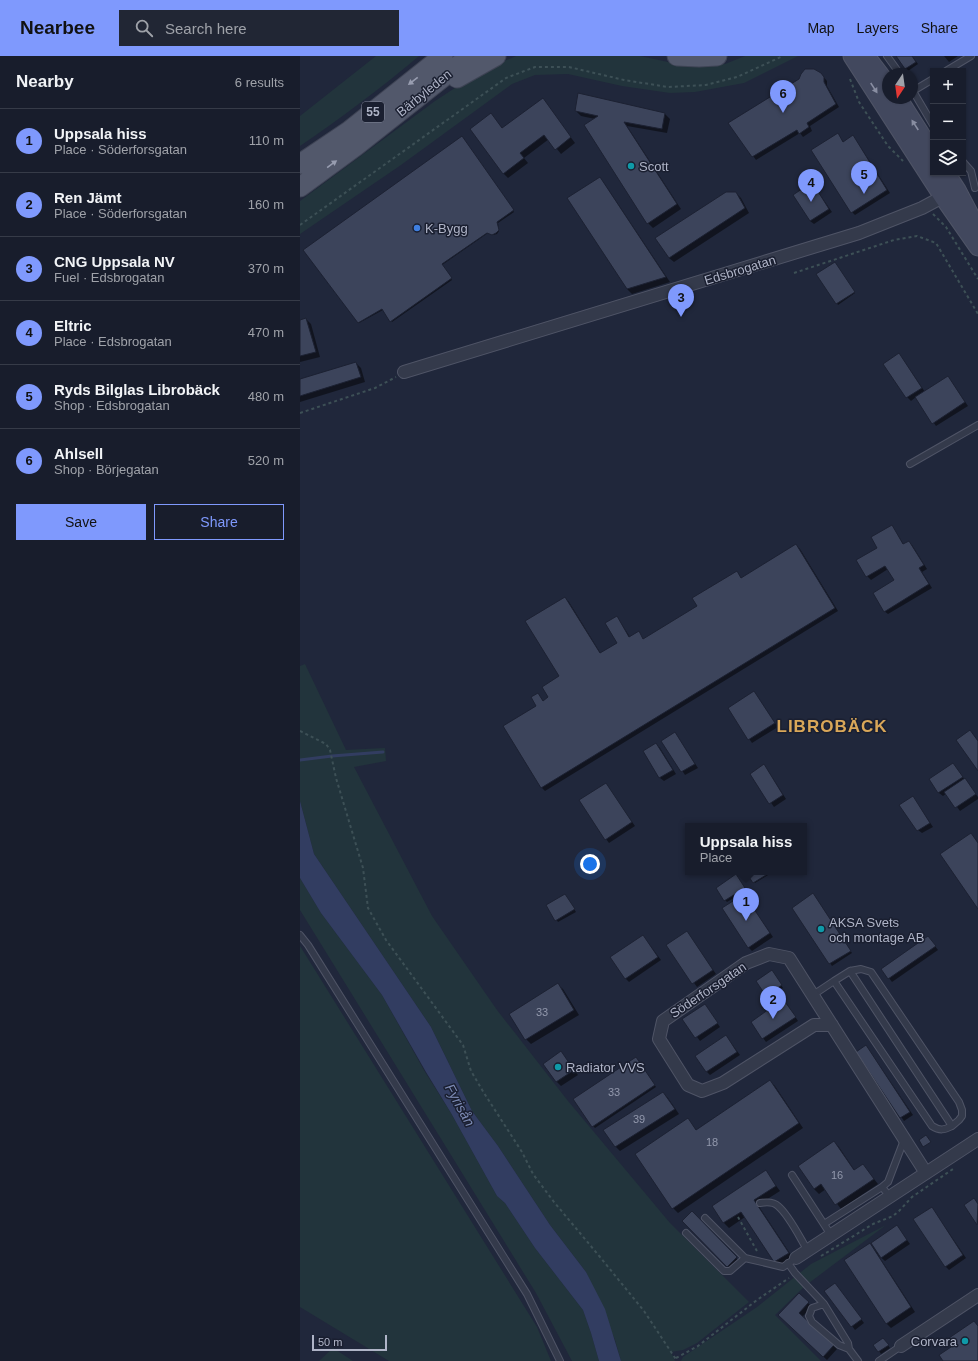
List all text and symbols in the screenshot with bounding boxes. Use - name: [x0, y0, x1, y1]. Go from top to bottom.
- search box: [119, 10, 399, 46]
- text: Nearbee: [20, 17, 95, 38]
- icon: search: [133, 17, 155, 39]
- text: Search here: [165, 20, 247, 37]
- text: Map: [807, 20, 835, 36]
- text: Layers: [857, 20, 899, 36]
- text: Share: [921, 20, 958, 36]
- street label: Bärbyleden: [394, 66, 454, 120]
- north arrow: [882, 68, 918, 104]
- map controls: [930, 68, 966, 176]
- button: +: [930, 68, 966, 104]
- text: Nearby: [16, 72, 74, 91]
- text: 6 results: [235, 75, 284, 90]
- one-way arrow: [408, 76, 419, 85]
- pin: 6: [770, 80, 796, 113]
- one-way arrow: [870, 83, 878, 93]
- road number: 55: [362, 102, 384, 122]
- button: −: [930, 104, 966, 140]
- one-way arrow: [912, 120, 919, 131]
- text: Uppsala hiss: [54, 125, 147, 142]
- text: 1: [25, 133, 33, 148]
- text: 110 m: [249, 133, 284, 148]
- button: layers: [930, 140, 966, 176]
- text: Place · Söderforsgatan: [54, 142, 187, 157]
- place label: Scott: [639, 159, 669, 174]
- one-way arrow: [326, 160, 337, 168]
- marker: Scott: [626, 161, 636, 171]
- pin: 5: [851, 161, 877, 194]
- pin: 4: [798, 169, 824, 202]
- text: Ren Jämt: [54, 189, 122, 206]
- text: 2: [25, 197, 33, 212]
- text: 160 m: [248, 197, 284, 212]
- text: Place · Söderforsgatan: [54, 206, 187, 221]
- place label: K-Bygg: [425, 221, 468, 236]
- marker: K-Bygg: [412, 223, 422, 233]
- street label: Edsbrogatan: [703, 252, 777, 288]
- text: CNG Uppsala NV: [54, 253, 175, 270]
- text: 3: [25, 261, 33, 276]
- text: 370 m: [248, 261, 284, 276]
- text: Fuel · Edsbrogatan: [54, 270, 165, 285]
- pin: 3: [668, 284, 694, 317]
- text: Eltric: [54, 317, 92, 334]
- text: 4: [25, 325, 33, 340]
- text: 470 m: [248, 325, 284, 340]
- text: Place · Edsbrogatan: [54, 334, 172, 349]
- text: Ryds Bilglas Librobäck: [54, 381, 220, 398]
- text: 5: [25, 389, 33, 404]
- text: 480 m: [248, 389, 284, 404]
- text: Shop · Edsbrogatan: [54, 398, 170, 413]
- text: Ahlsell: [54, 445, 103, 462]
- text: 6: [25, 453, 33, 468]
- text: 520 m: [248, 453, 284, 468]
- text: Shop · Börjegatan: [54, 462, 159, 477]
- button: Save: [16, 504, 146, 540]
- button: Share: [154, 504, 284, 540]
- district label: LIBROBÄCK: [777, 717, 888, 736]
- popup: [685, 823, 807, 875]
- text: Uppsala hiss: [700, 833, 792, 850]
- text: Place: [700, 850, 732, 865]
- your location: [580, 854, 600, 874]
- pin: 1: [733, 888, 759, 921]
- place label: AKSA Svets och montage AB: [829, 915, 924, 945]
- marker: AKSA Svets och montage AB: [816, 924, 826, 934]
- street label: Söderforsgatan: [667, 959, 749, 1021]
- pin: 2: [760, 986, 786, 1019]
- house number: 33: [536, 1006, 548, 1018]
- place label: Radiator VVS: [566, 1060, 645, 1075]
- marker: Radiator VVS: [553, 1062, 563, 1072]
- water label: Fyrisån: [442, 1081, 478, 1129]
- house number: 33: [608, 1086, 620, 1098]
- house number: 39: [633, 1113, 645, 1125]
- house number: 18: [706, 1136, 718, 1148]
- house number: 16: [831, 1169, 843, 1181]
- scale bar: [312, 1333, 387, 1352]
- place label: Corvara: [911, 1334, 958, 1349]
- text: 50 m: [318, 1336, 342, 1348]
- marker: Corvara: [960, 1336, 970, 1346]

